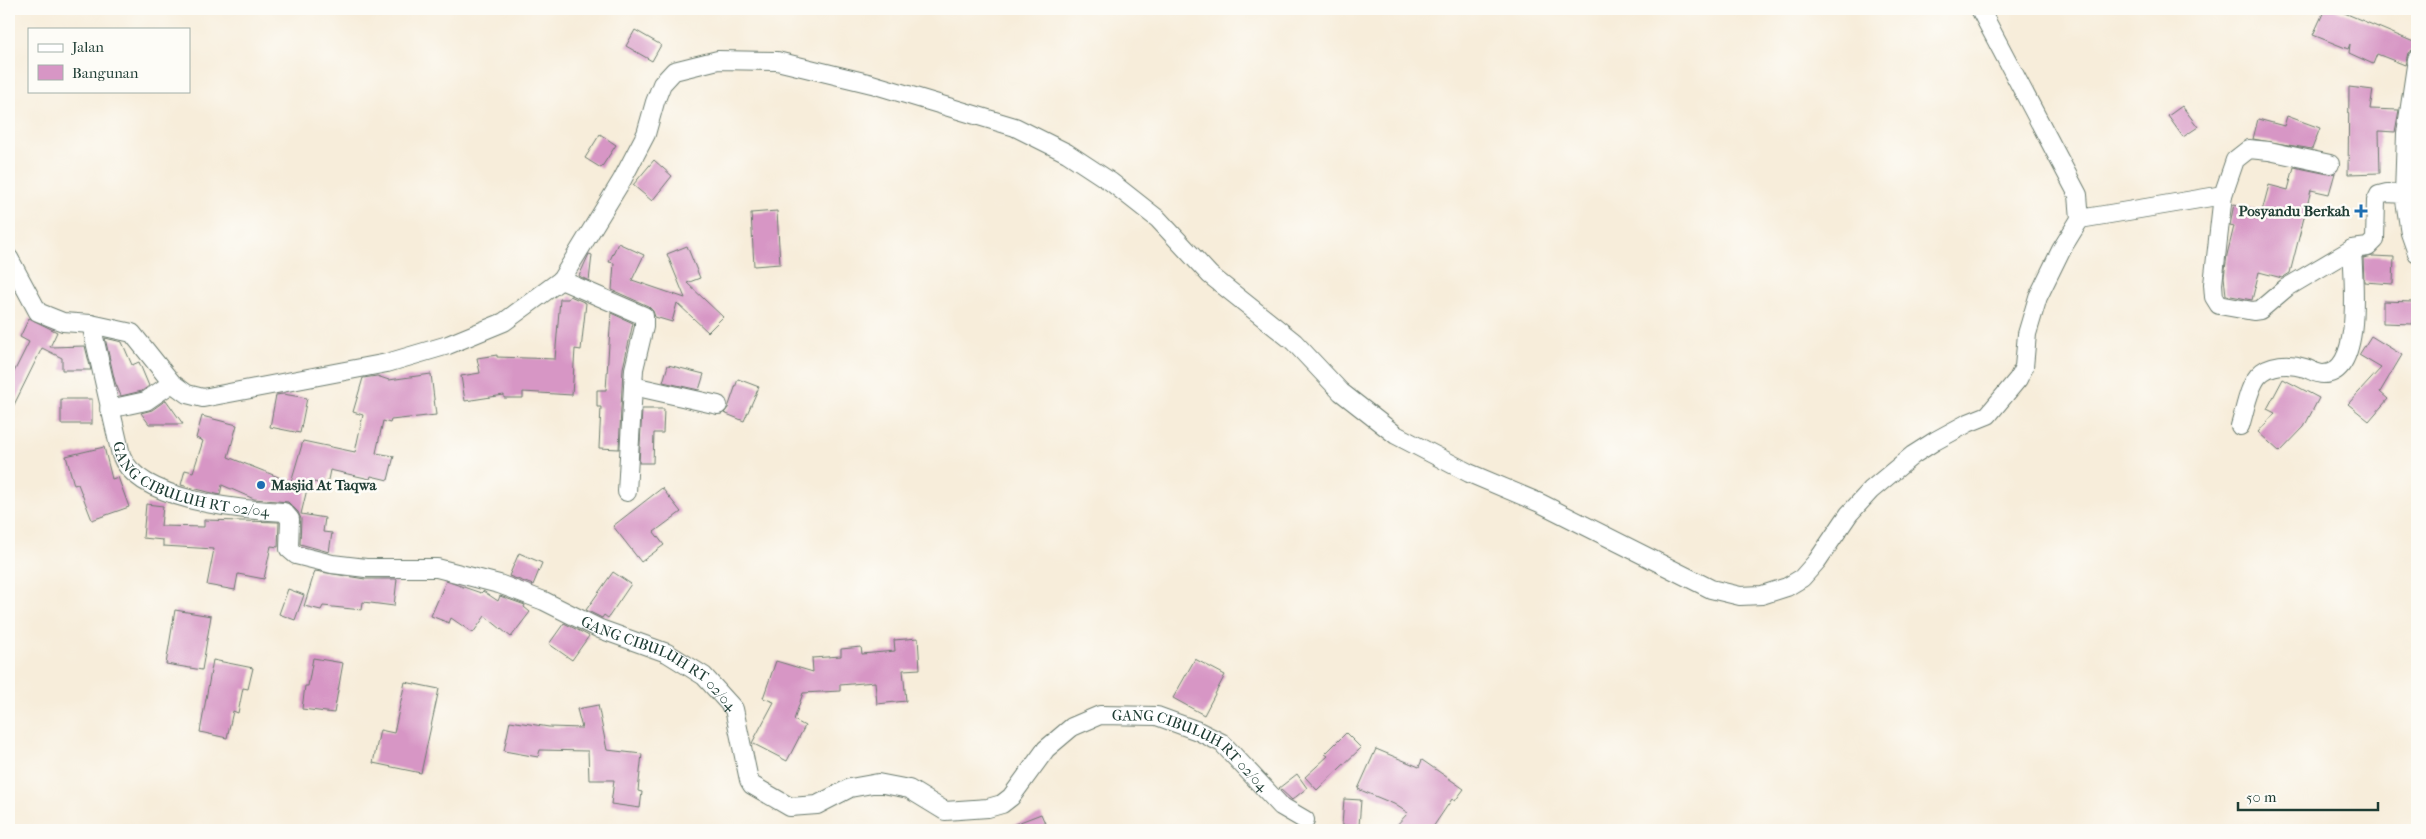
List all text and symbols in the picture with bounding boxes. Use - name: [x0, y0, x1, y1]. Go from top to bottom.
- legend: [28, 28, 190, 92]
- text: Jalan: [71, 38, 104, 56]
- text: Bangunan: [72, 64, 139, 82]
- place label: Posyandu Berkah: [2239, 202, 2351, 220]
- marker: Posyandu Berkah: [2354, 204, 2368, 218]
- street label: GANG CIBULUH RT 02/04: [109, 440, 271, 520]
- place label: Masjid At Taqwa: [270, 476, 377, 494]
- marker: Masjid At Taqwa: [255, 479, 267, 491]
- street label: GANG CIBULUH RT 02/04: [578, 612, 741, 715]
- street label: GANG CIBULUH RT 02/04: [1112, 706, 1272, 796]
- scale bar: [2238, 779, 2378, 811]
- text: 50 m: [2246, 788, 2277, 806]

